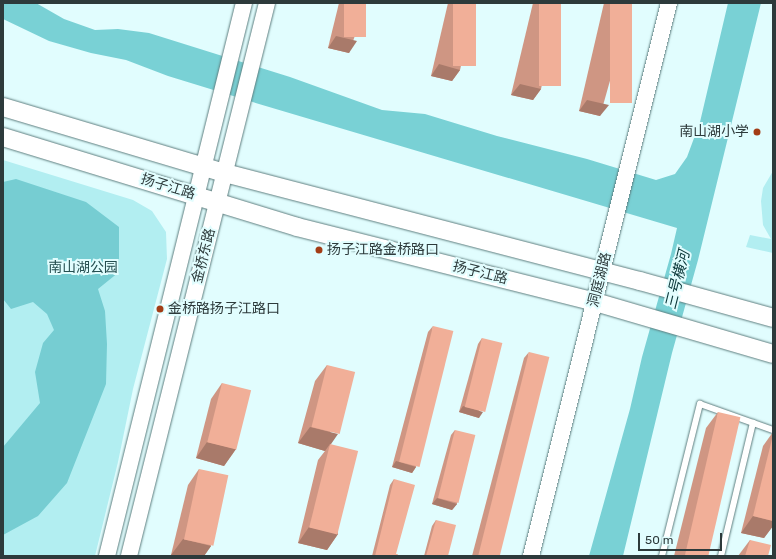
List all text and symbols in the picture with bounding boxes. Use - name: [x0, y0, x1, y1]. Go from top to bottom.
- place label: 南山湖小学: [679, 124, 749, 140]
- marker: 南山湖小学: [752, 127, 762, 137]
- street label: 扬子江路: [139, 171, 197, 203]
- street label: 金桥东路: [189, 227, 219, 285]
- place label: 扬子江路金桥路口: [327, 242, 439, 258]
- marker: 扬子江路金桥路口: [314, 245, 324, 255]
- water label: 三号横河: [662, 249, 694, 311]
- street label: 洞庭湖路: [585, 251, 615, 309]
- street label: 扬子江路: [451, 258, 509, 288]
- park label: 南山湖公园: [48, 260, 118, 276]
- place label: 金桥路扬子江路口: [168, 301, 280, 317]
- marker: 金桥路扬子江路口: [155, 304, 165, 314]
- scale bar: [640, 525, 724, 551]
- text: 50 m: [645, 533, 673, 547]

